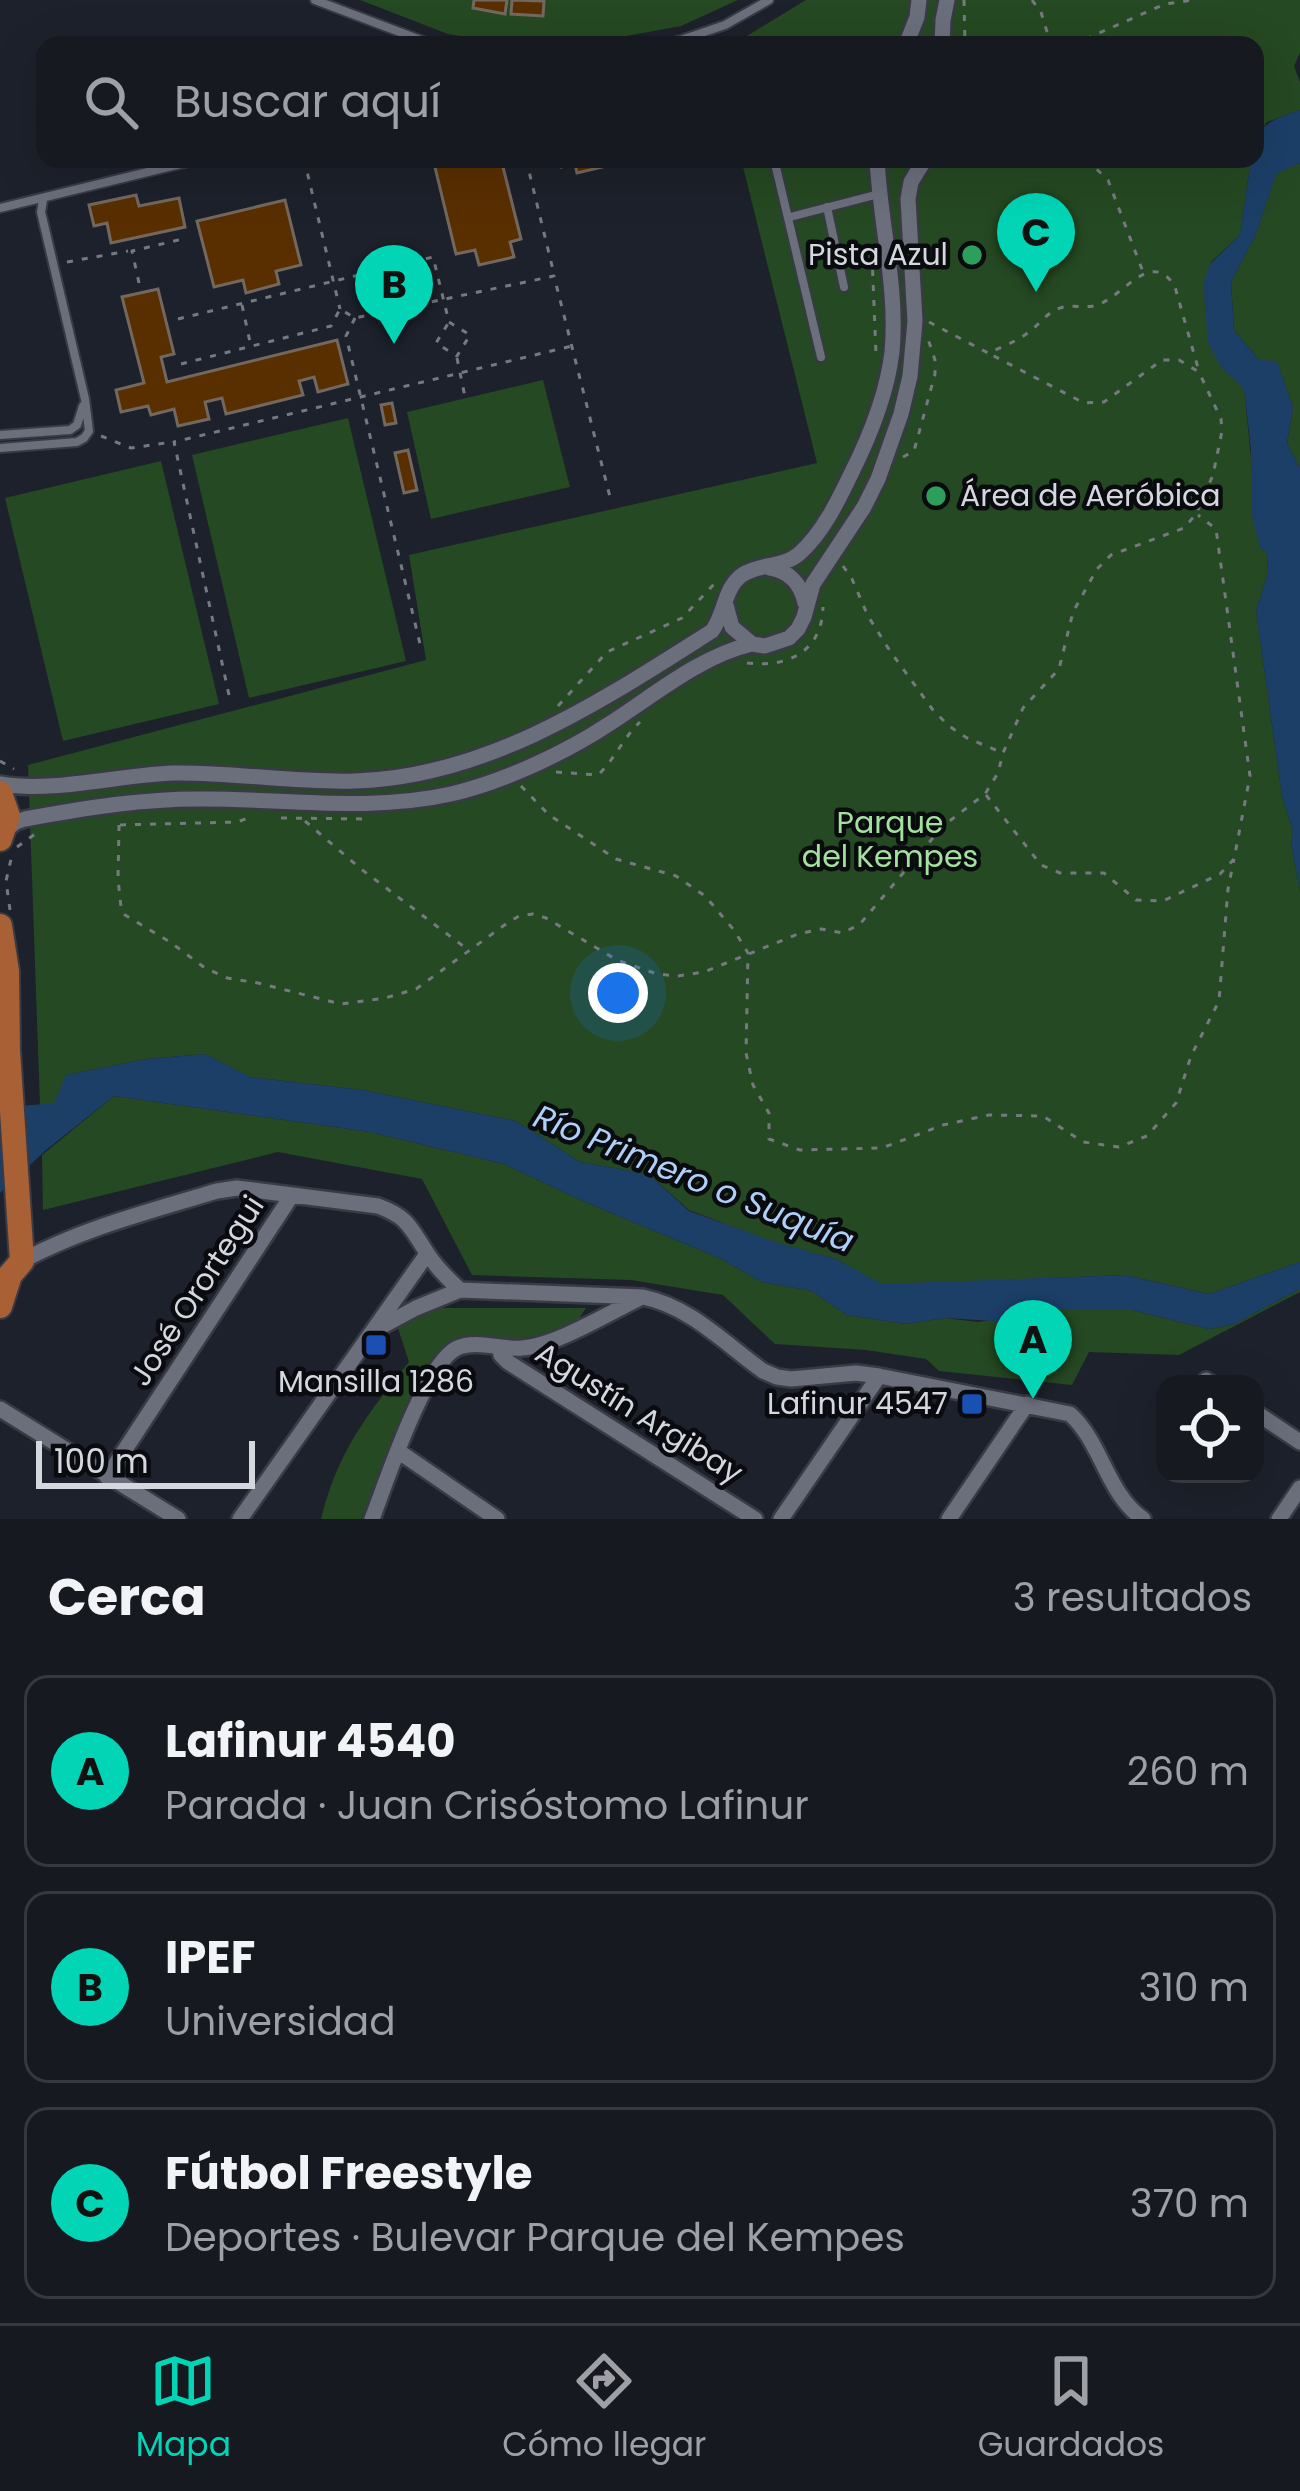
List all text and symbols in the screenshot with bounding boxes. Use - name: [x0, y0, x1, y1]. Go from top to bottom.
- search box: [36, 36, 1264, 168]
- icon: search: [78, 69, 144, 135]
- text: Buscar aquí: [174, 70, 441, 133]
- pin: C: [997, 193, 1075, 292]
- place label: Pista Azul: [808, 233, 948, 276]
- marker: Pista Azul: [959, 242, 985, 268]
- pin: B: [355, 245, 433, 344]
- place label: Área de Aeróbica: [960, 474, 1221, 517]
- marker: Área de Aeróbica: [923, 483, 949, 509]
- park label: Parque del Kempes: [802, 801, 978, 878]
- your location: [588, 963, 648, 1023]
- water label: Río Primero o Suquía: [527, 1093, 861, 1264]
- street label: José Orortegui: [119, 1187, 274, 1394]
- pin: A: [994, 1300, 1072, 1399]
- street label: Agustín Argibay: [527, 1331, 751, 1494]
- marker: Mansilla 1286: [363, 1332, 389, 1358]
- place label: Mansilla 1286: [278, 1360, 474, 1403]
- map controls: [1156, 1375, 1264, 1483]
- button: locate: [1156, 1375, 1264, 1483]
- place label: Lafinur 4547: [767, 1382, 948, 1425]
- marker: Lafinur 4547: [959, 1391, 985, 1417]
- scale bar: [36, 1435, 255, 1488]
- text: 100 m: [54, 1438, 149, 1485]
- text: Cerca: [48, 1561, 206, 1633]
- text: 3 resultados: [1013, 1570, 1252, 1625]
- text: Lafinur 4540: [165, 1710, 455, 1773]
- text: A: [76, 1744, 104, 1799]
- text: 260 m: [1127, 1744, 1249, 1799]
- text: Parada · Juan Crisóstomo Lafinur: [165, 1778, 809, 1833]
- text: IPEF: [165, 1926, 255, 1989]
- text: B: [77, 1960, 103, 2015]
- text: 310 m: [1138, 1960, 1249, 2015]
- text: Universidad: [165, 1994, 396, 2049]
- text: Fútbol Freestyle: [165, 2142, 532, 2205]
- text: C: [75, 2176, 105, 2231]
- text: 370 m: [1130, 2176, 1249, 2231]
- text: Deportes · Bulevar Parque del Kempes: [165, 2210, 905, 2265]
- tab: Mapa: [136, 2348, 231, 2470]
- tab: Cómo llegar: [502, 2348, 706, 2470]
- tab: Guardados: [978, 2348, 1164, 2470]

